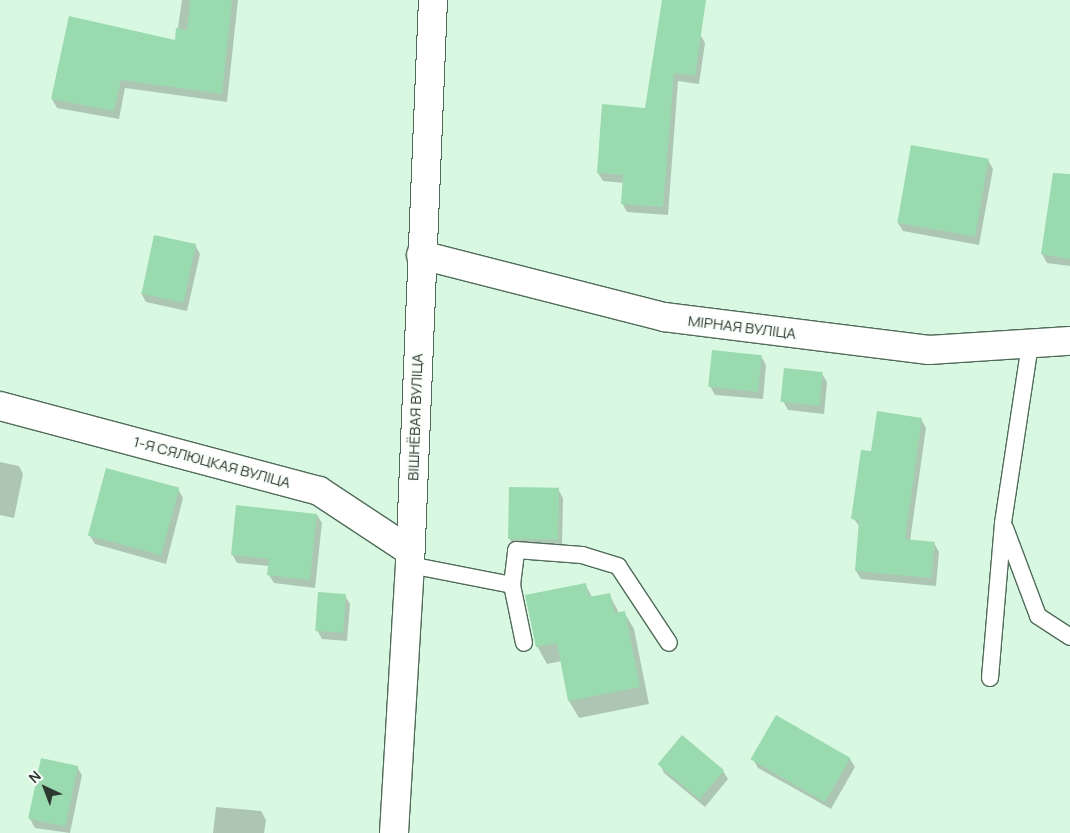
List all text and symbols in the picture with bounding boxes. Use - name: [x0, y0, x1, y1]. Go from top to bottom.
- street label: МІРНАЯ ВУЛІЦА: [687, 311, 797, 343]
- street label: ВІШНЁВАЯ ВУЛІЦА: [404, 353, 426, 481]
- street label: 1-Я СЯЛЮЦКАЯ ВУЛІЦА: [131, 432, 293, 492]
- north arrow: [20, 763, 70, 813]
- text: N: [24, 766, 45, 787]

